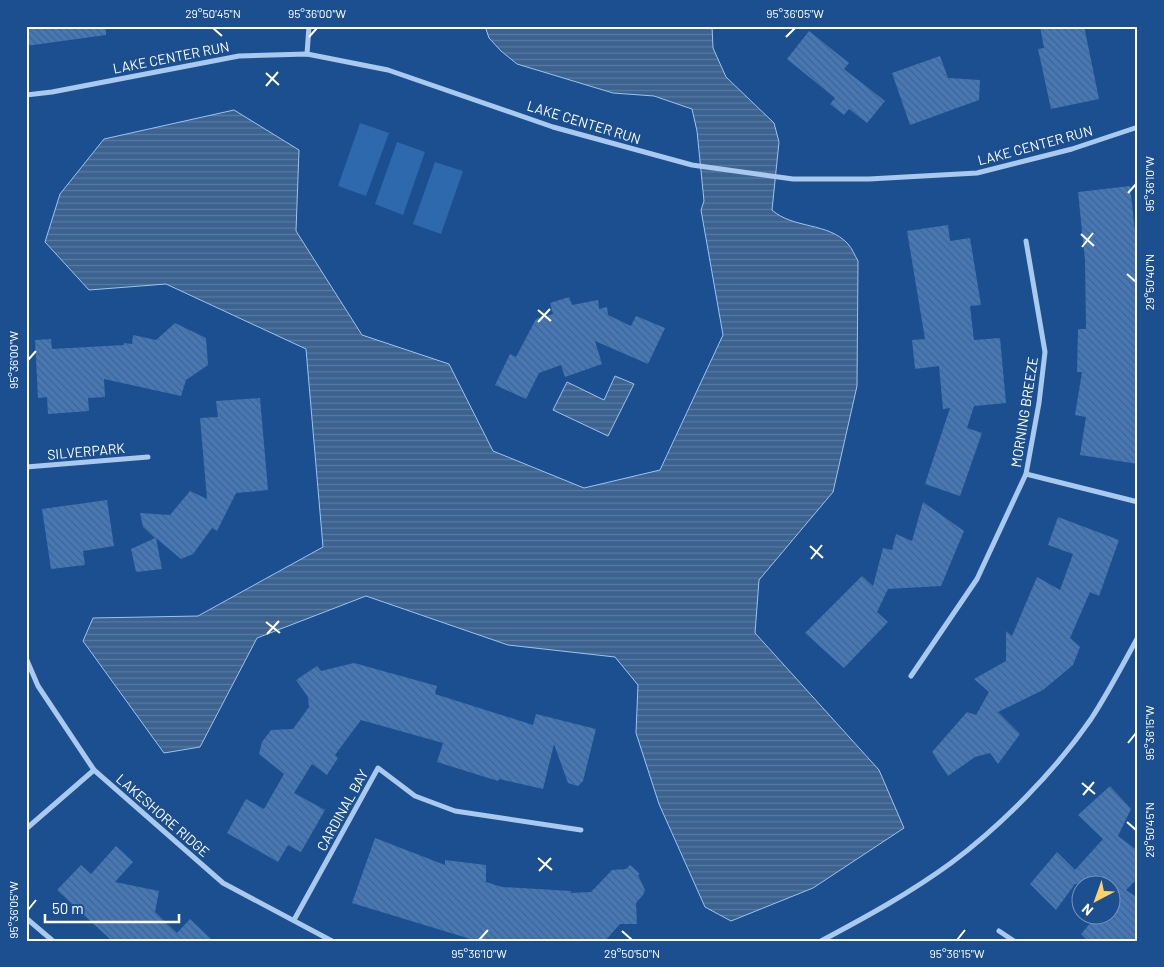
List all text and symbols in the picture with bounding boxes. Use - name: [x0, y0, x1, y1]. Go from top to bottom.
- text: 29°50'45"N: [185, 6, 241, 20]
- text: 95°36'00"W: [288, 6, 347, 20]
- text: 95°36'05"W: [766, 6, 824, 20]
- street label: LAKE CENTER RUN: [111, 37, 231, 77]
- street label: LAKE CENTER RUN: [525, 97, 643, 147]
- street label: LAKE CENTER RUN: [976, 121, 1094, 169]
- text: 95°36'10"W: [1142, 156, 1156, 212]
- text: 29°50'40"N: [1142, 254, 1156, 310]
- text: 95°36'00"W: [6, 330, 20, 389]
- street label: MORNING BREEZE: [1007, 356, 1041, 468]
- street label: SILVERPARK: [46, 439, 126, 463]
- text: 95°36'15"W: [1142, 705, 1156, 761]
- street label: CARDINAL BAY: [313, 766, 371, 854]
- street label: LAKESHORE RIDGE: [113, 770, 213, 860]
- text: 29°50'45"N: [1142, 802, 1156, 858]
- north arrow: [1072, 874, 1122, 924]
- text: 95°36'05"W: [6, 881, 20, 939]
- scale bar: [45, 892, 179, 924]
- text: 50 m: [52, 899, 84, 917]
- text: N: [1078, 901, 1096, 920]
- text: 95°36'10"W: [451, 946, 507, 960]
- text: 29°50'50"N: [604, 946, 660, 960]
- text: 95°36'15"W: [930, 946, 985, 960]

